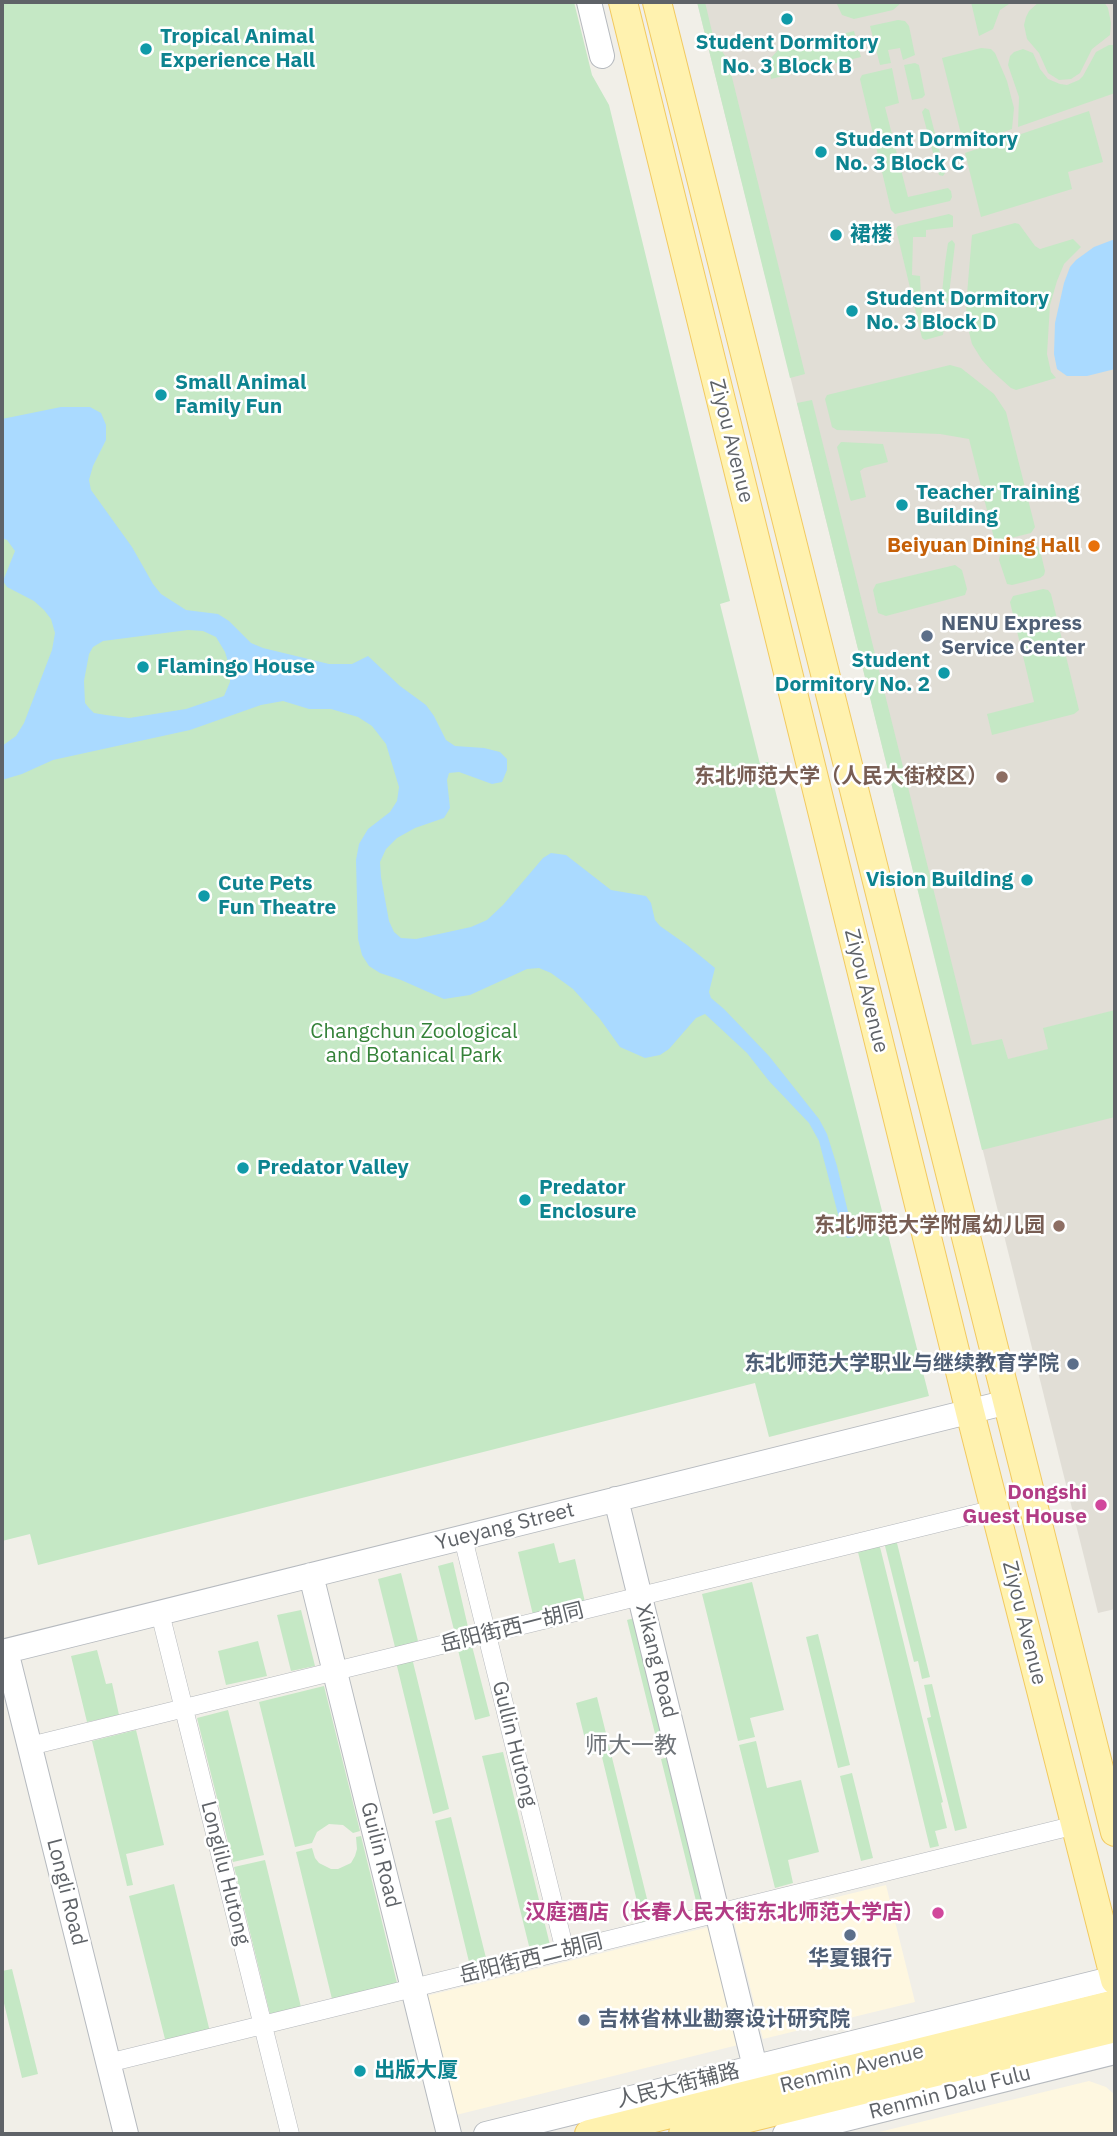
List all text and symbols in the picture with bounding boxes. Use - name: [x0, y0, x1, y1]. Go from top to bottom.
- marker: Student Dormitory No. 3 Block B: [779, 11, 795, 27]
- place label: Tropical Animal Experience Hall: [160, 24, 315, 74]
- place label: Student Dormitory No. 3 Block B: [695, 30, 879, 80]
- marker: Tropical Animal Experience Hall: [138, 41, 154, 57]
- place label: Student Dormitory No. 3 Block C: [835, 127, 1018, 177]
- marker: Student Dormitory No. 3 Block C: [813, 144, 829, 160]
- place label: 裙楼: [850, 222, 892, 248]
- marker: 裙楼: [828, 227, 844, 243]
- place label: Student Dormitory No. 3 Block D: [866, 286, 1049, 336]
- marker: Student Dormitory No. 3 Block D: [844, 303, 860, 319]
- place label: Small Animal Family Fun: [175, 370, 306, 420]
- street label: Ziyou Avenue: [703, 377, 759, 505]
- marker: Small Animal Family Fun: [153, 387, 169, 403]
- place label: Teacher Training Building: [916, 480, 1079, 530]
- marker: Teacher Training Building: [894, 497, 910, 513]
- place label: Beiyuan Dining Hall: [887, 533, 1080, 559]
- marker: Beiyuan Dining Hall: [1086, 538, 1102, 554]
- place label: NENU Express Service Center: [941, 611, 1086, 661]
- marker: NENU Express Service Center: [919, 628, 935, 644]
- place label: Student Dormitory No. 2: [775, 648, 930, 698]
- place label: Flamingo House: [157, 654, 315, 680]
- marker: Flamingo House: [135, 659, 151, 675]
- marker: Student Dormitory No. 2: [936, 665, 952, 681]
- place label: 东北师范大学（人民大街校区）: [694, 764, 988, 790]
- marker: 东北师范大学（人民大街校区）: [994, 769, 1010, 785]
- place label: Vision Building: [866, 867, 1013, 893]
- place label: Cute Pets Fun Theatre: [218, 871, 336, 921]
- marker: Vision Building: [1019, 872, 1035, 888]
- marker: Cute Pets Fun Theatre: [196, 888, 212, 904]
- street label: Ziyou Avenue: [838, 927, 894, 1055]
- park label: Changchun Zoological and Botanical Park: [310, 1019, 518, 1069]
- place label: Predator Valley: [257, 1155, 409, 1181]
- marker: Predator Valley: [235, 1160, 251, 1176]
- place label: Predator Enclosure: [539, 1175, 637, 1225]
- marker: Predator Enclosure: [517, 1192, 533, 1208]
- place label: 东北师范大学附属幼儿园: [814, 1213, 1045, 1239]
- marker: 东北师范大学附属幼儿园: [1051, 1218, 1067, 1234]
- place label: 东北师范大学职业与继续教育学院: [744, 1351, 1059, 1377]
- marker: 东北师范大学职业与继续教育学院: [1065, 1356, 1081, 1372]
- place label: Dongshi Guest House: [962, 1480, 1087, 1530]
- marker: Dongshi Guest House: [1093, 1497, 1109, 1513]
- street label: Yueyang Street: [433, 1498, 577, 1556]
- street label: Ziyou Avenue: [996, 1559, 1052, 1687]
- street label: 岳阳街西一胡同: [438, 1598, 586, 1658]
- street label: Xikang Road: [630, 1601, 682, 1721]
- street label: Gullin Hutong: [486, 1678, 542, 1810]
- district label: 师大一教: [585, 1732, 677, 1760]
- street label: Longlilu Hutong: [195, 1798, 255, 1948]
- street label: Guilin Road: [355, 1800, 405, 1910]
- street label: Longli Road: [41, 1836, 91, 1948]
- place label: 汉庭酒店（长春人民大街东北师范大学店）: [525, 1900, 924, 1926]
- marker: 汉庭酒店（长春人民大街东北师范大学店）: [930, 1905, 946, 1921]
- marker: 华夏银行: [842, 1927, 858, 1943]
- street label: 岳阳街西二胡同: [457, 1929, 605, 1989]
- place label: 华夏银行: [808, 1946, 892, 1972]
- place label: 吉林省林业勘察设计研究院: [598, 2007, 850, 2033]
- marker: 吉林省林业勘察设计研究院: [576, 2012, 592, 2028]
- street label: Renmin Avenue: [778, 2039, 926, 2099]
- place label: 出版大厦: [374, 2058, 458, 2084]
- street label: 人民大街辅路: [614, 2059, 742, 2113]
- street label: Renmin Dalu Fulu: [867, 2061, 1033, 2125]
- marker: 出版大厦: [352, 2063, 368, 2079]

